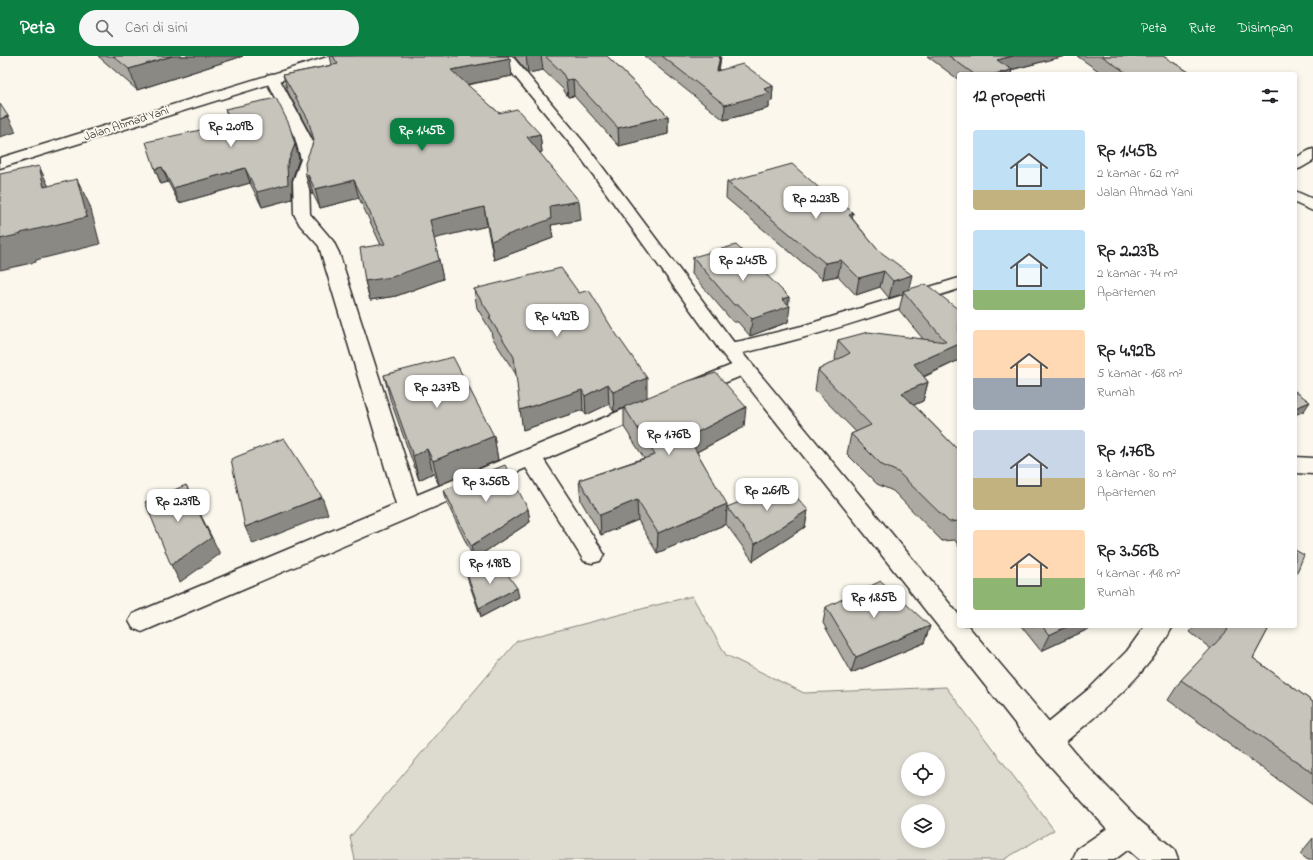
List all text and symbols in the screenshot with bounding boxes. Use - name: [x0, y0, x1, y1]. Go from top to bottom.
- search box: [79, 10, 359, 46]
- text: Peta: [20, 15, 55, 42]
- icon: search: [93, 17, 115, 39]
- text: Cari di sini: [125, 17, 188, 39]
- text: Peta: [1141, 18, 1167, 39]
- text: Rute: [1189, 18, 1216, 39]
- text: Disimpan: [1238, 18, 1293, 39]
- text: 12 properti: [973, 84, 1045, 109]
- icon: filters: [1259, 85, 1281, 107]
- street label: Jalan Ahmad Yani: [81, 102, 171, 146]
- pin: Rp 2.09B: [190, 114, 272, 148]
- text: Rp 2.09B: [209, 117, 253, 136]
- pin: Rp 1.45B: [381, 118, 463, 152]
- text: Rp 1.45B: [399, 121, 445, 140]
- text: Rp 1.45B: [1097, 139, 1157, 164]
- icon: home: [1005, 146, 1053, 194]
- text: 2 kamar · 62 m²: [1097, 164, 1179, 183]
- text: Jalan Ahmad Yani: [1097, 183, 1193, 202]
- pin: Rp 2.23B: [775, 186, 857, 220]
- text: Rp 2.23B: [792, 189, 840, 208]
- text: Rp 2.23B: [1097, 239, 1159, 264]
- icon: home: [1005, 246, 1053, 294]
- pin: Rp 2.45B: [702, 248, 784, 282]
- text: Rp 2.45B: [719, 251, 767, 270]
- text: 2 kamar · 74 m²: [1097, 264, 1178, 283]
- text: Apartemen: [1097, 283, 1156, 302]
- pin: Rp 4.92B: [516, 304, 598, 338]
- text: Rp 4.92B: [535, 307, 579, 326]
- text: Rp 4.92B: [1097, 339, 1155, 364]
- icon: home: [1005, 346, 1053, 394]
- text: 5 kamar · 168 m²: [1097, 364, 1183, 383]
- pin: Rp 2.37B: [396, 375, 478, 409]
- text: Rp 2.37B: [414, 378, 460, 397]
- text: Rumah: [1097, 383, 1135, 402]
- pin: Rp 1.76B: [628, 422, 710, 456]
- text: Rp 1.76B: [647, 425, 691, 444]
- text: Rp 1.76B: [1097, 439, 1155, 464]
- icon: home: [1005, 446, 1053, 494]
- text: 3 kamar · 80 m²: [1097, 464, 1176, 483]
- pin: Rp 3.56B: [445, 469, 527, 503]
- text: Rp 3.56B: [462, 472, 510, 491]
- pin: Rp 2.61B: [726, 478, 808, 512]
- text: Rp 2.61B: [744, 481, 790, 500]
- text: Apartemen: [1097, 483, 1156, 502]
- pin: Rp 2.39B: [137, 489, 219, 523]
- text: Rp 2.39B: [156, 492, 200, 511]
- text: Rp 3.56B: [1097, 539, 1159, 564]
- icon: home: [1005, 546, 1053, 594]
- pin: Rp 1.98B: [449, 551, 531, 585]
- text: Rp 1.98B: [469, 554, 511, 573]
- text: 4 kamar · 148 m²: [1097, 564, 1180, 583]
- text: Rumah: [1097, 583, 1135, 602]
- pin: Rp 1.85B: [833, 585, 915, 619]
- text: Rp 1.85B: [851, 588, 897, 607]
- map controls: [901, 752, 945, 848]
- button: locate: [901, 752, 945, 796]
- button: layers: [901, 804, 945, 848]

